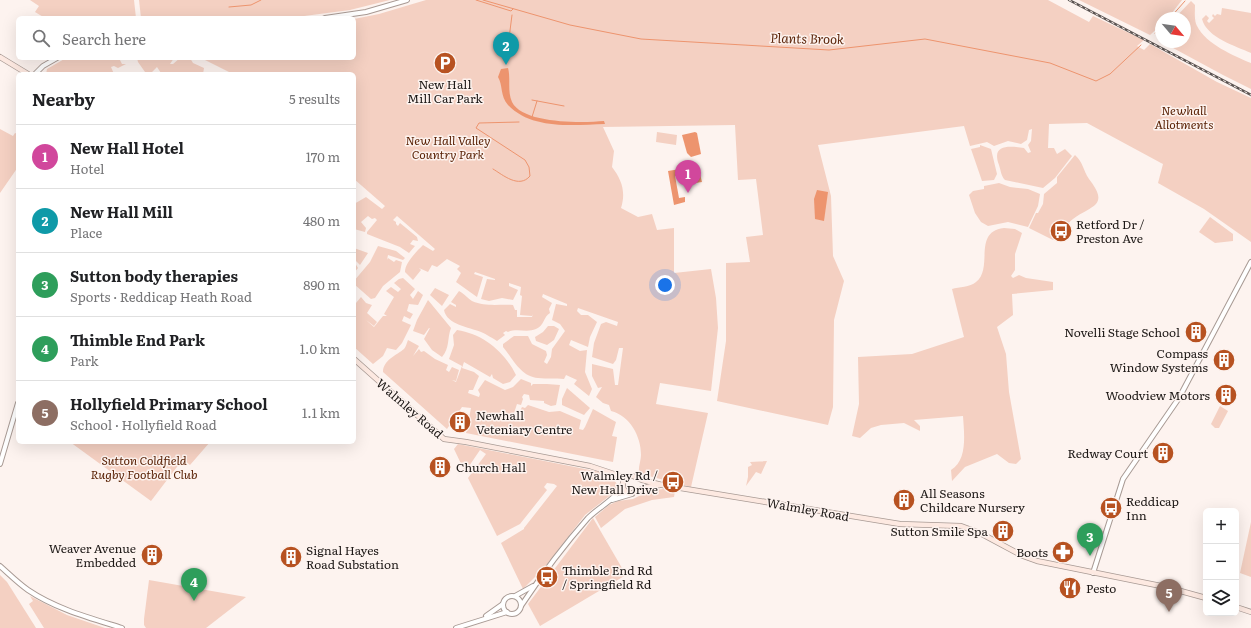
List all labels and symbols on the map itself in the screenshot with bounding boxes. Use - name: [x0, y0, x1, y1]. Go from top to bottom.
- north arrow: [1155, 12, 1191, 48]
- water label: Plants Brook: [770, 28, 845, 48]
- pin: 2: [493, 32, 519, 65]
- parking icon: New Hall Mill Car Park: [432, 50, 458, 76]
- place label: New Hall Mill Car Park: [407, 75, 483, 107]
- park label: Newhall Allotments: [1155, 101, 1213, 133]
- park label: New Hall Valley Country Park: [405, 131, 491, 163]
- pin: 1: [675, 160, 701, 193]
- place label: Retford Dr / Preston Ave: [1076, 215, 1144, 247]
- bus stop icon: Retford Dr / Preston Ave: [1048, 218, 1074, 244]
- your location: [655, 275, 675, 295]
- building icon: Novelli Stage School: [1183, 319, 1209, 345]
- place label: Novelli Stage School: [1064, 323, 1180, 341]
- place label: Compass Window Systems: [1110, 344, 1209, 376]
- building icon: Compass Window Systems: [1211, 347, 1237, 373]
- street label: Walmley Road: [373, 374, 448, 443]
- building icon: Woodview Motors: [1213, 382, 1239, 408]
- place label: Woodview Motors: [1106, 386, 1211, 404]
- place label: Newhall Veteniary Centre: [476, 406, 572, 438]
- building icon: Newhall Veteniary Centre: [447, 409, 473, 435]
- building icon: Redway Court: [1150, 440, 1176, 466]
- place label: Redway Court: [1067, 444, 1148, 462]
- park label: Sutton Coldfield Rugby Football Club: [90, 451, 198, 483]
- building icon: Church Hall: [427, 454, 453, 480]
- place label: Church Hall: [456, 458, 526, 476]
- place label: Walmley Rd / New Hall Drive: [571, 466, 658, 498]
- bus stop icon: Walmley Rd / New Hall Drive: [660, 469, 686, 495]
- place label: All Seasons Childcare Nursery: [920, 484, 1025, 516]
- building icon: All Seasons Childcare Nursery: [891, 487, 917, 513]
- place label: Reddicap Inn: [1126, 492, 1179, 524]
- street label: Walmley Road: [765, 493, 851, 525]
- bus stop icon: Reddicap Inn: [1098, 495, 1124, 521]
- building icon: Sutton Smile Spa: [990, 518, 1016, 544]
- place label: Sutton Smile Spa: [890, 522, 989, 540]
- pin: 3: [1077, 523, 1103, 556]
- place label: Weaver Avenue Embedded: [49, 539, 137, 571]
- pharmacy icon: Boots: [1050, 539, 1076, 565]
- place label: Signal Hayes Road Substation: [306, 541, 399, 573]
- building icon: Weaver Avenue Embedded: [139, 542, 165, 568]
- place label: Boots: [1016, 543, 1049, 561]
- building icon: Signal Hayes Road Substation: [278, 544, 304, 570]
- place label: Thimble End Rd / Springfield Rd: [562, 561, 653, 593]
- bus stop icon: Thimble End Rd / Springfield Rd: [534, 564, 560, 590]
- pin: 4: [181, 568, 207, 601]
- restaurant icon: Pesto: [1057, 575, 1083, 601]
- place label: Pesto: [1086, 579, 1116, 597]
- pin: 5: [1156, 579, 1182, 612]

